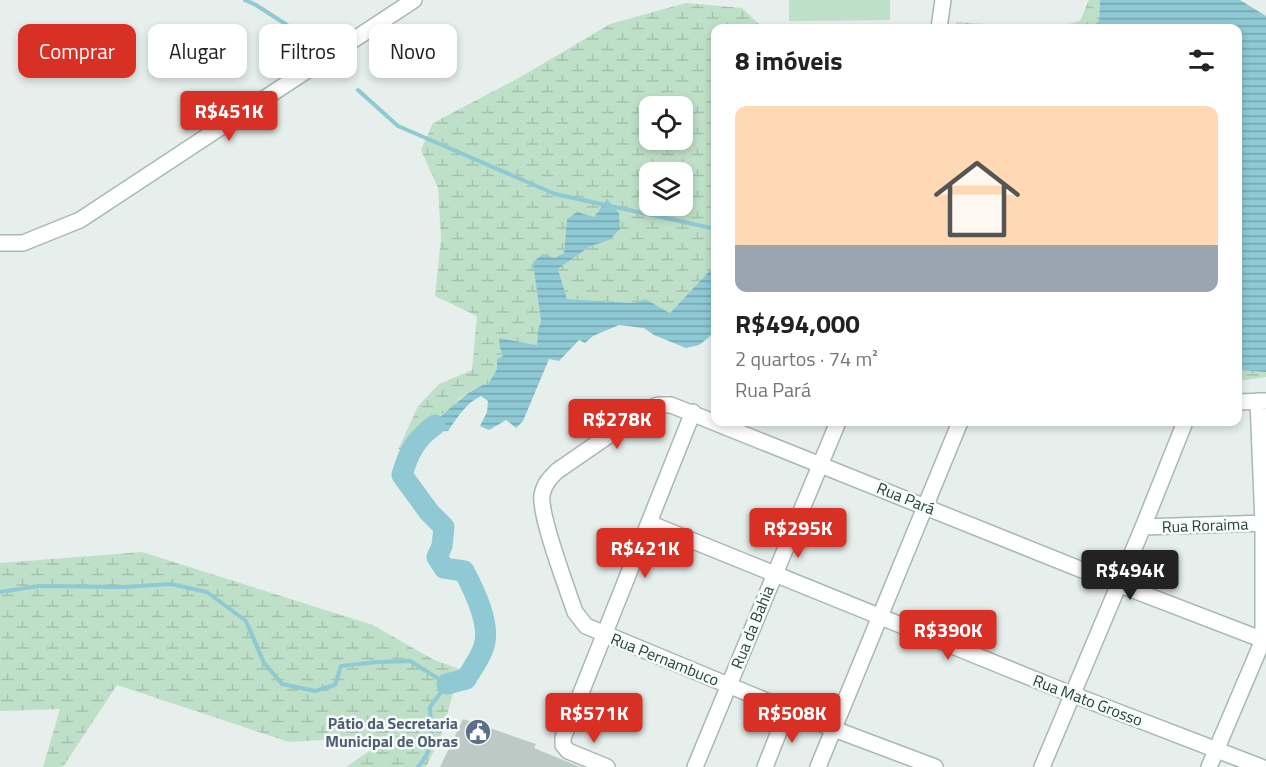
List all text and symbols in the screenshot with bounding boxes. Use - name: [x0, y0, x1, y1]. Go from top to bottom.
- chip: Comprar: [18, 24, 136, 78]
- chip: Alugar: [148, 24, 247, 78]
- chip: Filtros: [259, 24, 357, 78]
- chip: Novo: [369, 24, 457, 78]
- text: 8 imóveis: [735, 41, 842, 80]
- icon: filters: [1185, 44, 1218, 77]
- pin: R$451K: [180, 91, 278, 142]
- text: R$451K: [194, 95, 264, 126]
- map controls: [639, 96, 693, 216]
- button: locate: [639, 96, 693, 150]
- icon: home: [923, 145, 1031, 253]
- button: layers: [639, 162, 693, 216]
- text: R$494,000: [735, 304, 860, 343]
- text: 2 quartos · 74 m²: [735, 343, 878, 374]
- text: Rua Pará: [735, 374, 811, 405]
- pin: R$278K: [568, 399, 666, 450]
- text: R$278K: [582, 403, 652, 434]
- street label: Rua Pará: [873, 475, 939, 521]
- pin: R$295K: [749, 508, 847, 559]
- street label: Rua Roraima: [1161, 511, 1249, 539]
- text: R$295K: [763, 512, 833, 543]
- pin: R$421K: [596, 528, 694, 579]
- text: R$421K: [610, 532, 680, 563]
- pin: R$494K: [1081, 550, 1179, 601]
- text: R$494K: [1095, 554, 1165, 585]
- street label: Rua da Bahia: [724, 582, 780, 672]
- pin: R$390K: [899, 610, 997, 661]
- text: R$390K: [913, 614, 983, 645]
- street label: Rua Pernambuco: [607, 626, 723, 692]
- street label: Rua Mato Grosso: [1030, 668, 1146, 732]
- pin: R$571K: [545, 693, 643, 744]
- pin: R$508K: [743, 693, 841, 744]
- text: R$571K: [559, 697, 629, 728]
- text: R$508K: [757, 697, 827, 728]
- place label: Pátio da Secretaria Municipal de Obras: [325, 711, 458, 753]
- public building icon: Pátio da Secretaria Municipal de Obras: [463, 717, 493, 747]

